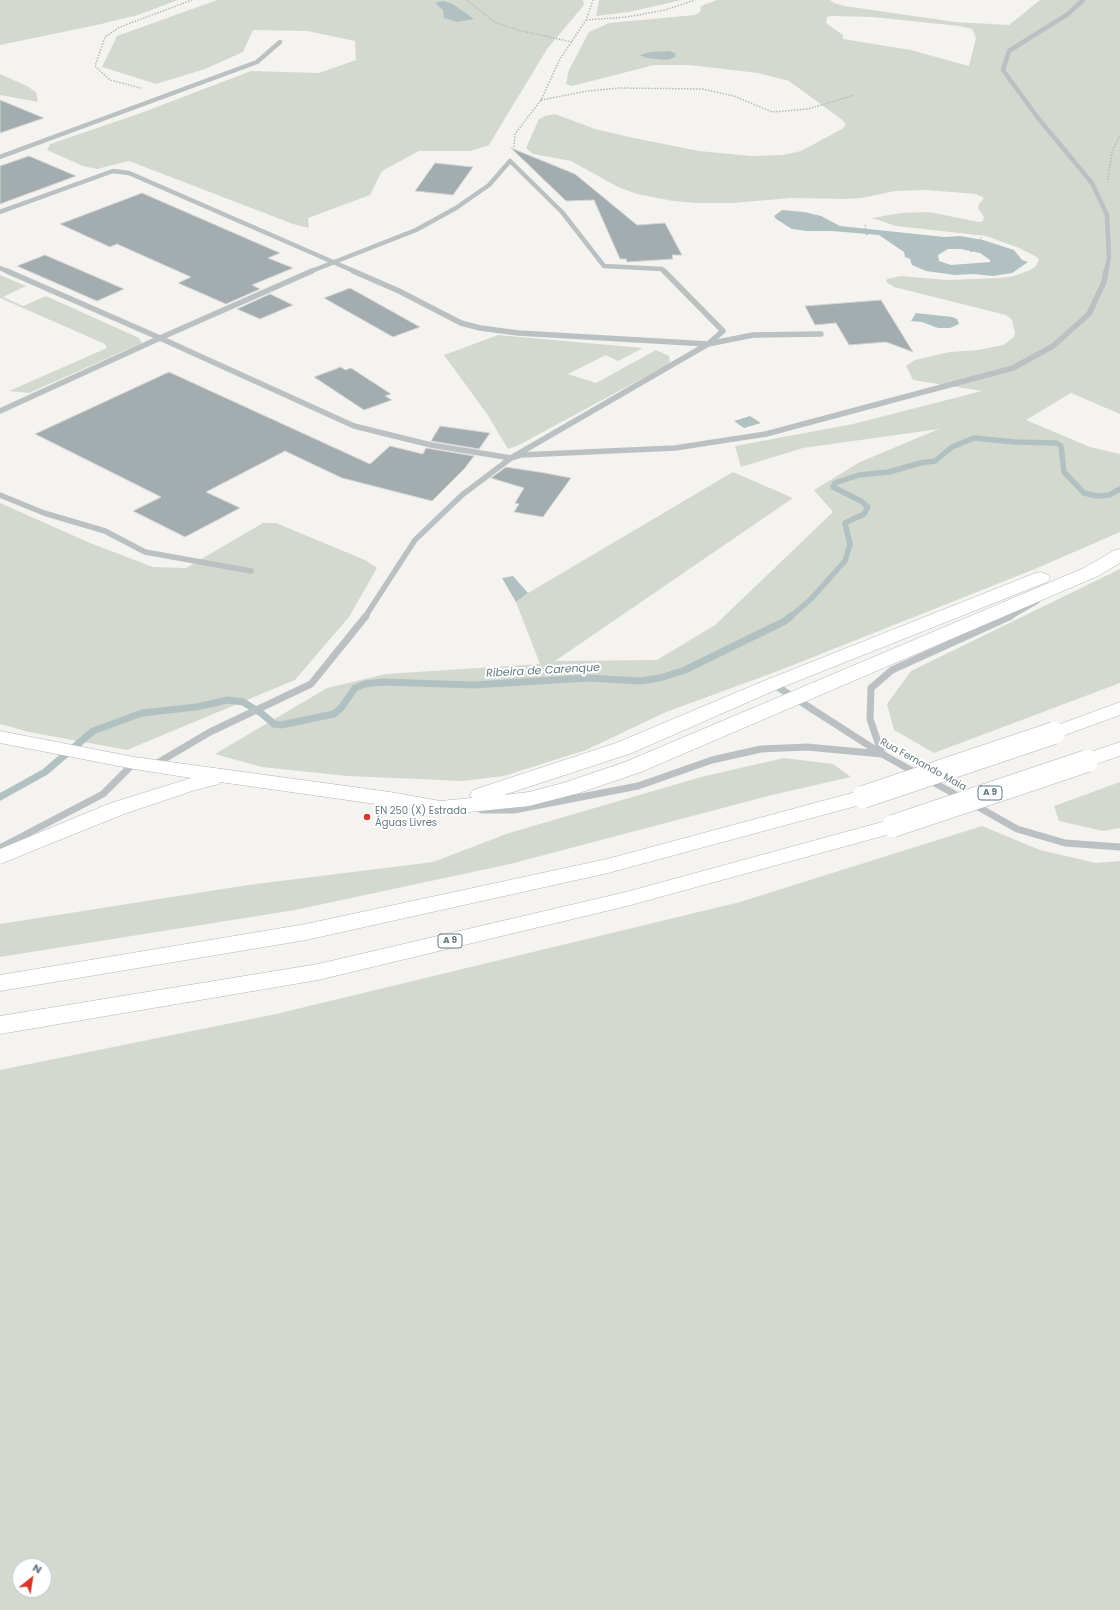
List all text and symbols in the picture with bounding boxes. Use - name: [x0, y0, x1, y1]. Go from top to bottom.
- water label: Ribeira de Carenque: [486, 661, 600, 681]
- street label: Rua Fernando Maia: [878, 736, 968, 794]
- road number: A 9: [978, 786, 1002, 800]
- place label: EN 250 (X) Estrada Águas Livres: [375, 805, 467, 828]
- marker: EN 250 (X) Estrada Águas Livres: [362, 812, 372, 822]
- road number: A 9: [438, 934, 462, 948]
- north arrow: [12, 1558, 52, 1598]
- text: N: [30, 1559, 45, 1577]

